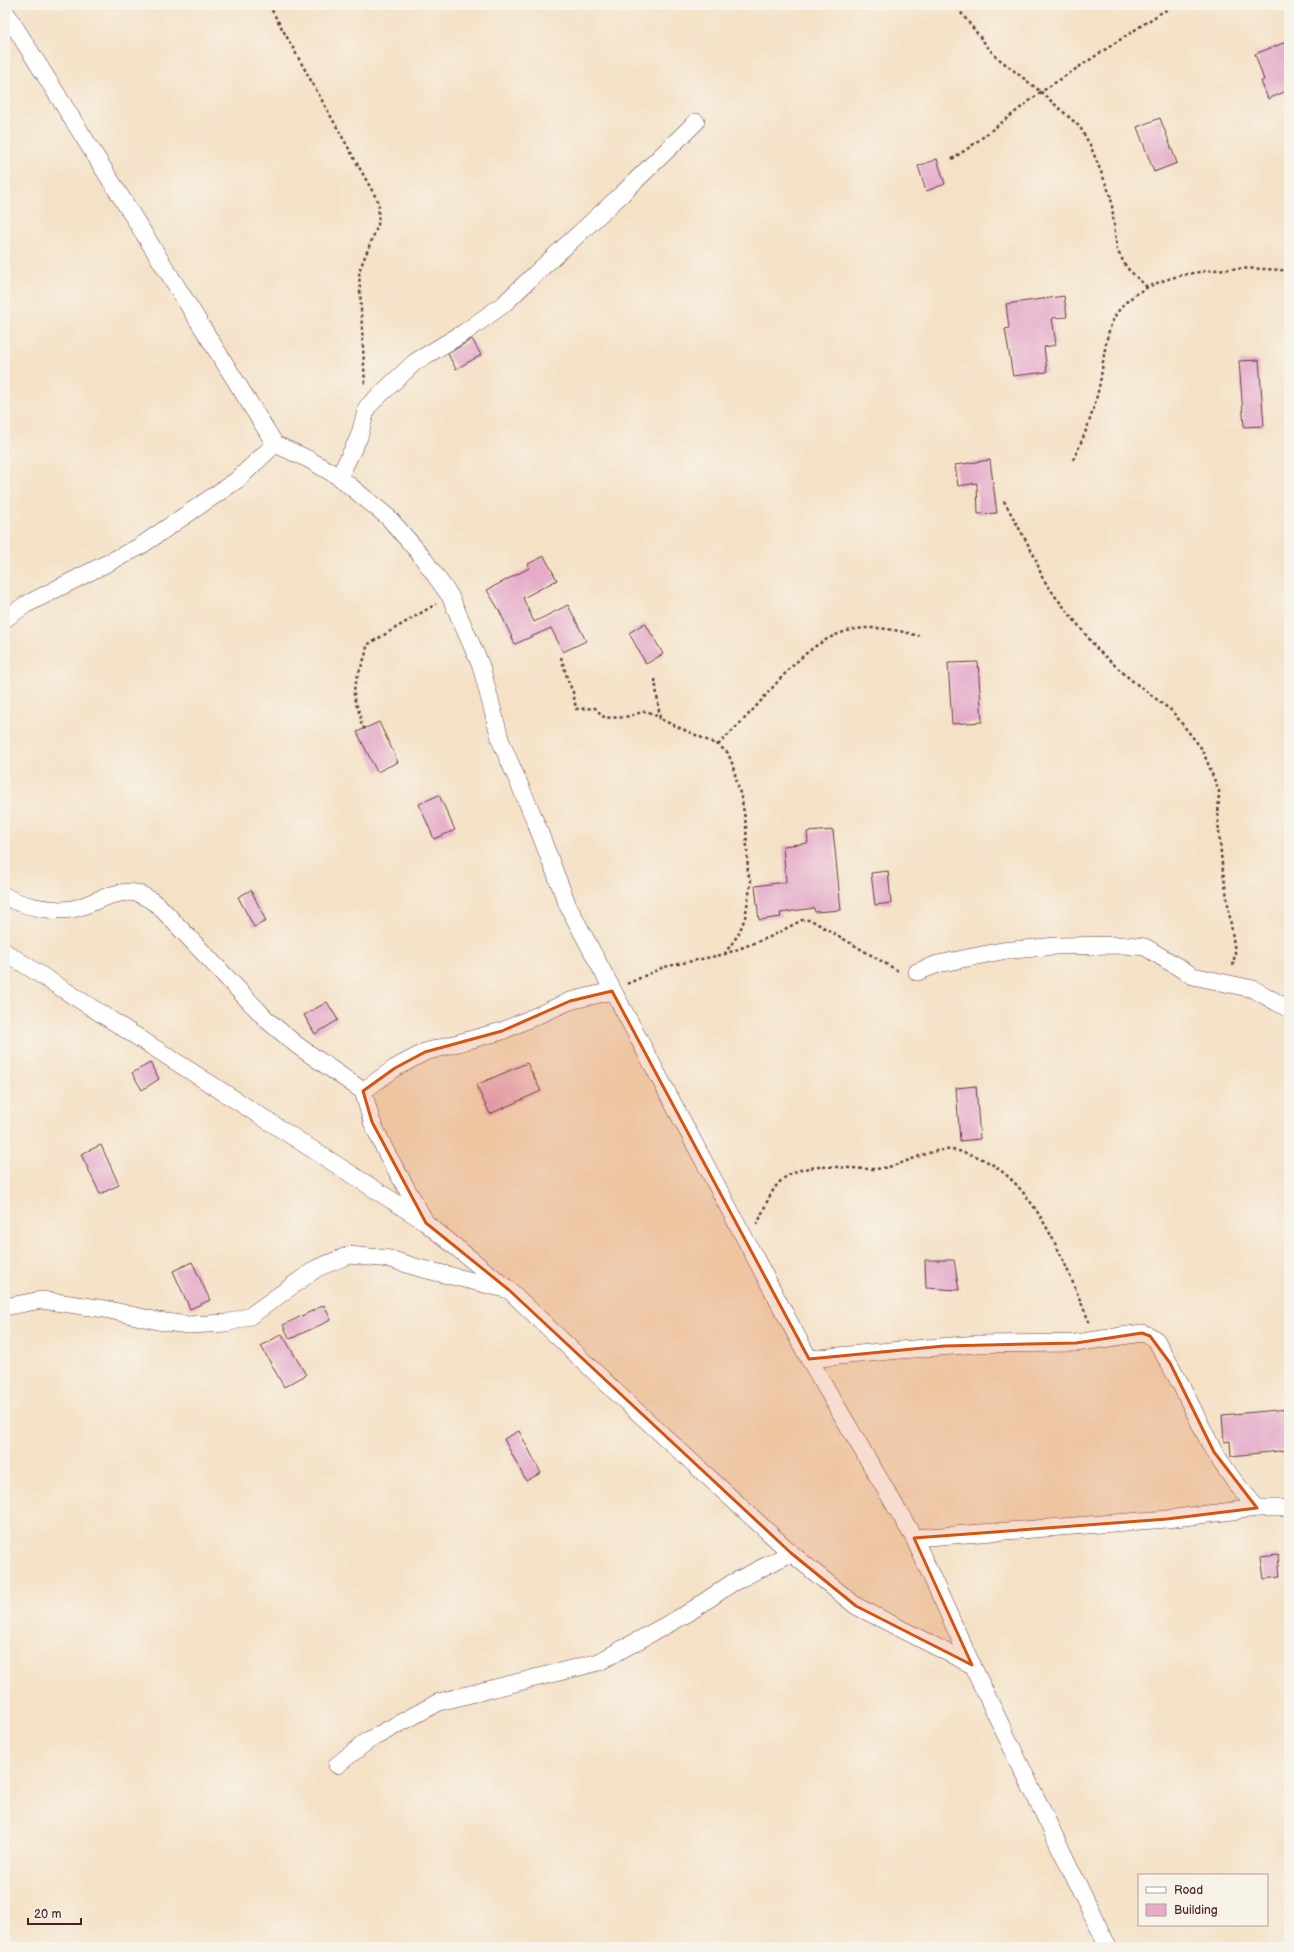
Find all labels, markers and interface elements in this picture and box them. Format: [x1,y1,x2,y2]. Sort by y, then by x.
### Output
legend [1138,1874,1268,1926]
text: Road [1174,1883,1203,1898]
scale bar [28,1900,81,1926]
text: Building [1174,1903,1218,1918]
text: 20 m [34,1907,61,1922]

